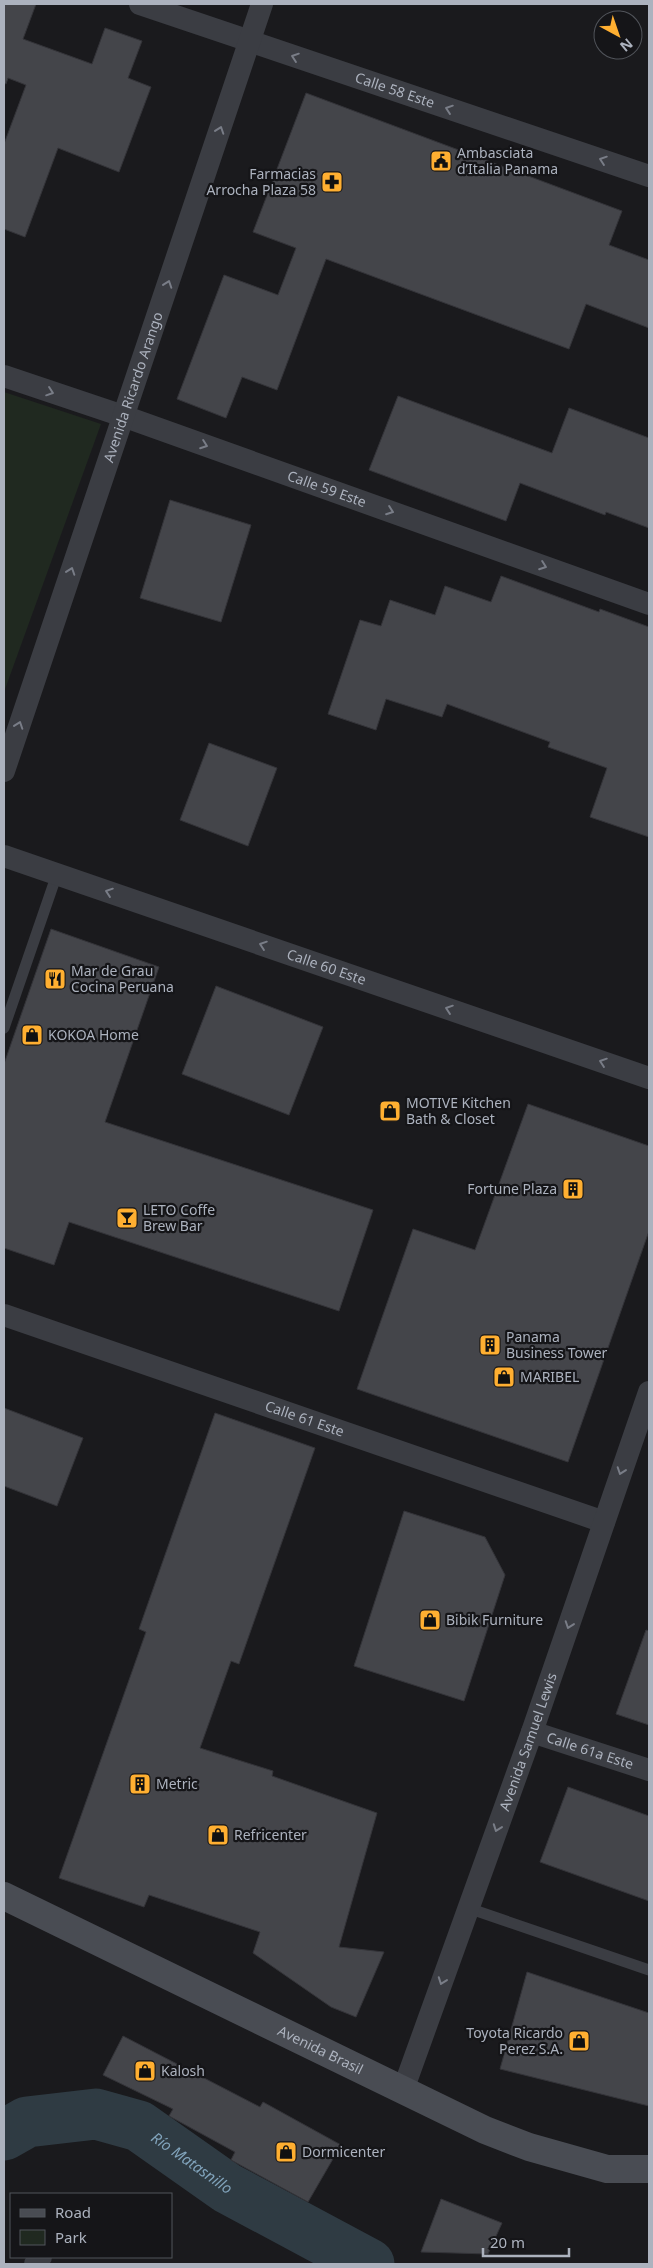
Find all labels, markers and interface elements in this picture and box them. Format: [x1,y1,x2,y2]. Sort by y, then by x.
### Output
north arrow [593,10,643,60]
text: N [616,34,637,56]
one-way arrow [291,53,300,63]
street label: Calle 58 Este [353,67,437,112]
one-way arrow [445,104,454,114]
one-way arrow [214,126,224,135]
place label: Ambasciata d’Italia Panama [457,143,558,178]
public building icon: Ambasciata d’Italia Panama [429,149,453,173]
one-way arrow [599,156,608,166]
place label: Farmacias Arrocha Plaza 58 [206,164,316,199]
pharmacy icon: Farmacias Arrocha Plaza 58 [320,170,344,194]
one-way arrow [162,280,172,289]
street label: Avenida Ricardo Arango [99,309,167,465]
one-way arrow [45,386,54,396]
one-way arrow [199,439,207,449]
street label: Calle 59 Este [285,466,369,511]
one-way arrow [385,505,393,515]
one-way arrow [538,560,546,570]
one-way arrow [65,567,75,576]
one-way arrow [14,721,24,730]
one-way arrow [105,888,114,898]
one-way arrow [259,941,267,951]
street label: Calle 60 Este [284,944,369,989]
place label: Mar de Grau Cocina Peruana [71,961,174,996]
restaurant icon: Mar de Grau Cocina Peruana [43,967,67,991]
one-way arrow [446,1005,454,1015]
shop icon: KOKOA Home [20,1023,44,1047]
place label: KOKOA Home [48,1025,139,1044]
one-way arrow [599,1058,608,1068]
place label: MOTIVE Kitchen Bath & Closet [406,1093,511,1128]
shop icon: MOTIVE Kitchen Bath & Closet [378,1099,402,1123]
building icon: Fortune Plaza [561,1177,585,1201]
place label: Fortune Plaza [467,1179,557,1198]
place label: LETO Coffe Brew Bar [143,1200,215,1235]
bar icon: LETO Coffe Brew Bar [115,1206,139,1230]
place label: Panama Business Tower [506,1327,608,1362]
building icon: Panama Business Tower [478,1333,502,1357]
shop icon: MARIBEL [492,1365,516,1389]
place label: MARIBEL [520,1367,579,1386]
street label: Calle 61 Este [263,1396,347,1441]
one-way arrow [617,1467,627,1475]
shop icon: Bibik Furniture [418,1608,442,1632]
place label: Bibik Furniture [446,1610,543,1629]
one-way arrow [564,1620,574,1629]
street label: Avenida Samuel Lewis [494,1670,561,1813]
street label: Calle 61a Este [544,1727,636,1773]
building icon: Metric [128,1772,152,1796]
place label: Metric [156,1774,198,1793]
shop icon: Refricenter [206,1823,230,1847]
one-way arrow [493,1823,503,1832]
place label: Refricenter [234,1825,307,1844]
one-way arrow [438,1976,448,1985]
street label: Avenida Brasil [275,2021,367,2078]
place label: Toyota Ricardo Perez S.A. [466,2023,563,2058]
shop icon: Toyota Ricardo Perez S.A. [567,2029,591,2053]
shop icon: Kalosh [133,2059,157,2083]
place label: Kalosh [161,2061,205,2080]
water label: Río Matasnillo [148,2127,237,2198]
shop icon: Dormicenter [274,2140,298,2164]
place label: Dormicenter [302,2142,385,2161]
legend [10,2193,172,2258]
text: Road [55,2202,91,2222]
scale bar [483,2226,569,2258]
text: Park [55,2227,87,2247]
text: 20 m [490,2232,525,2252]

